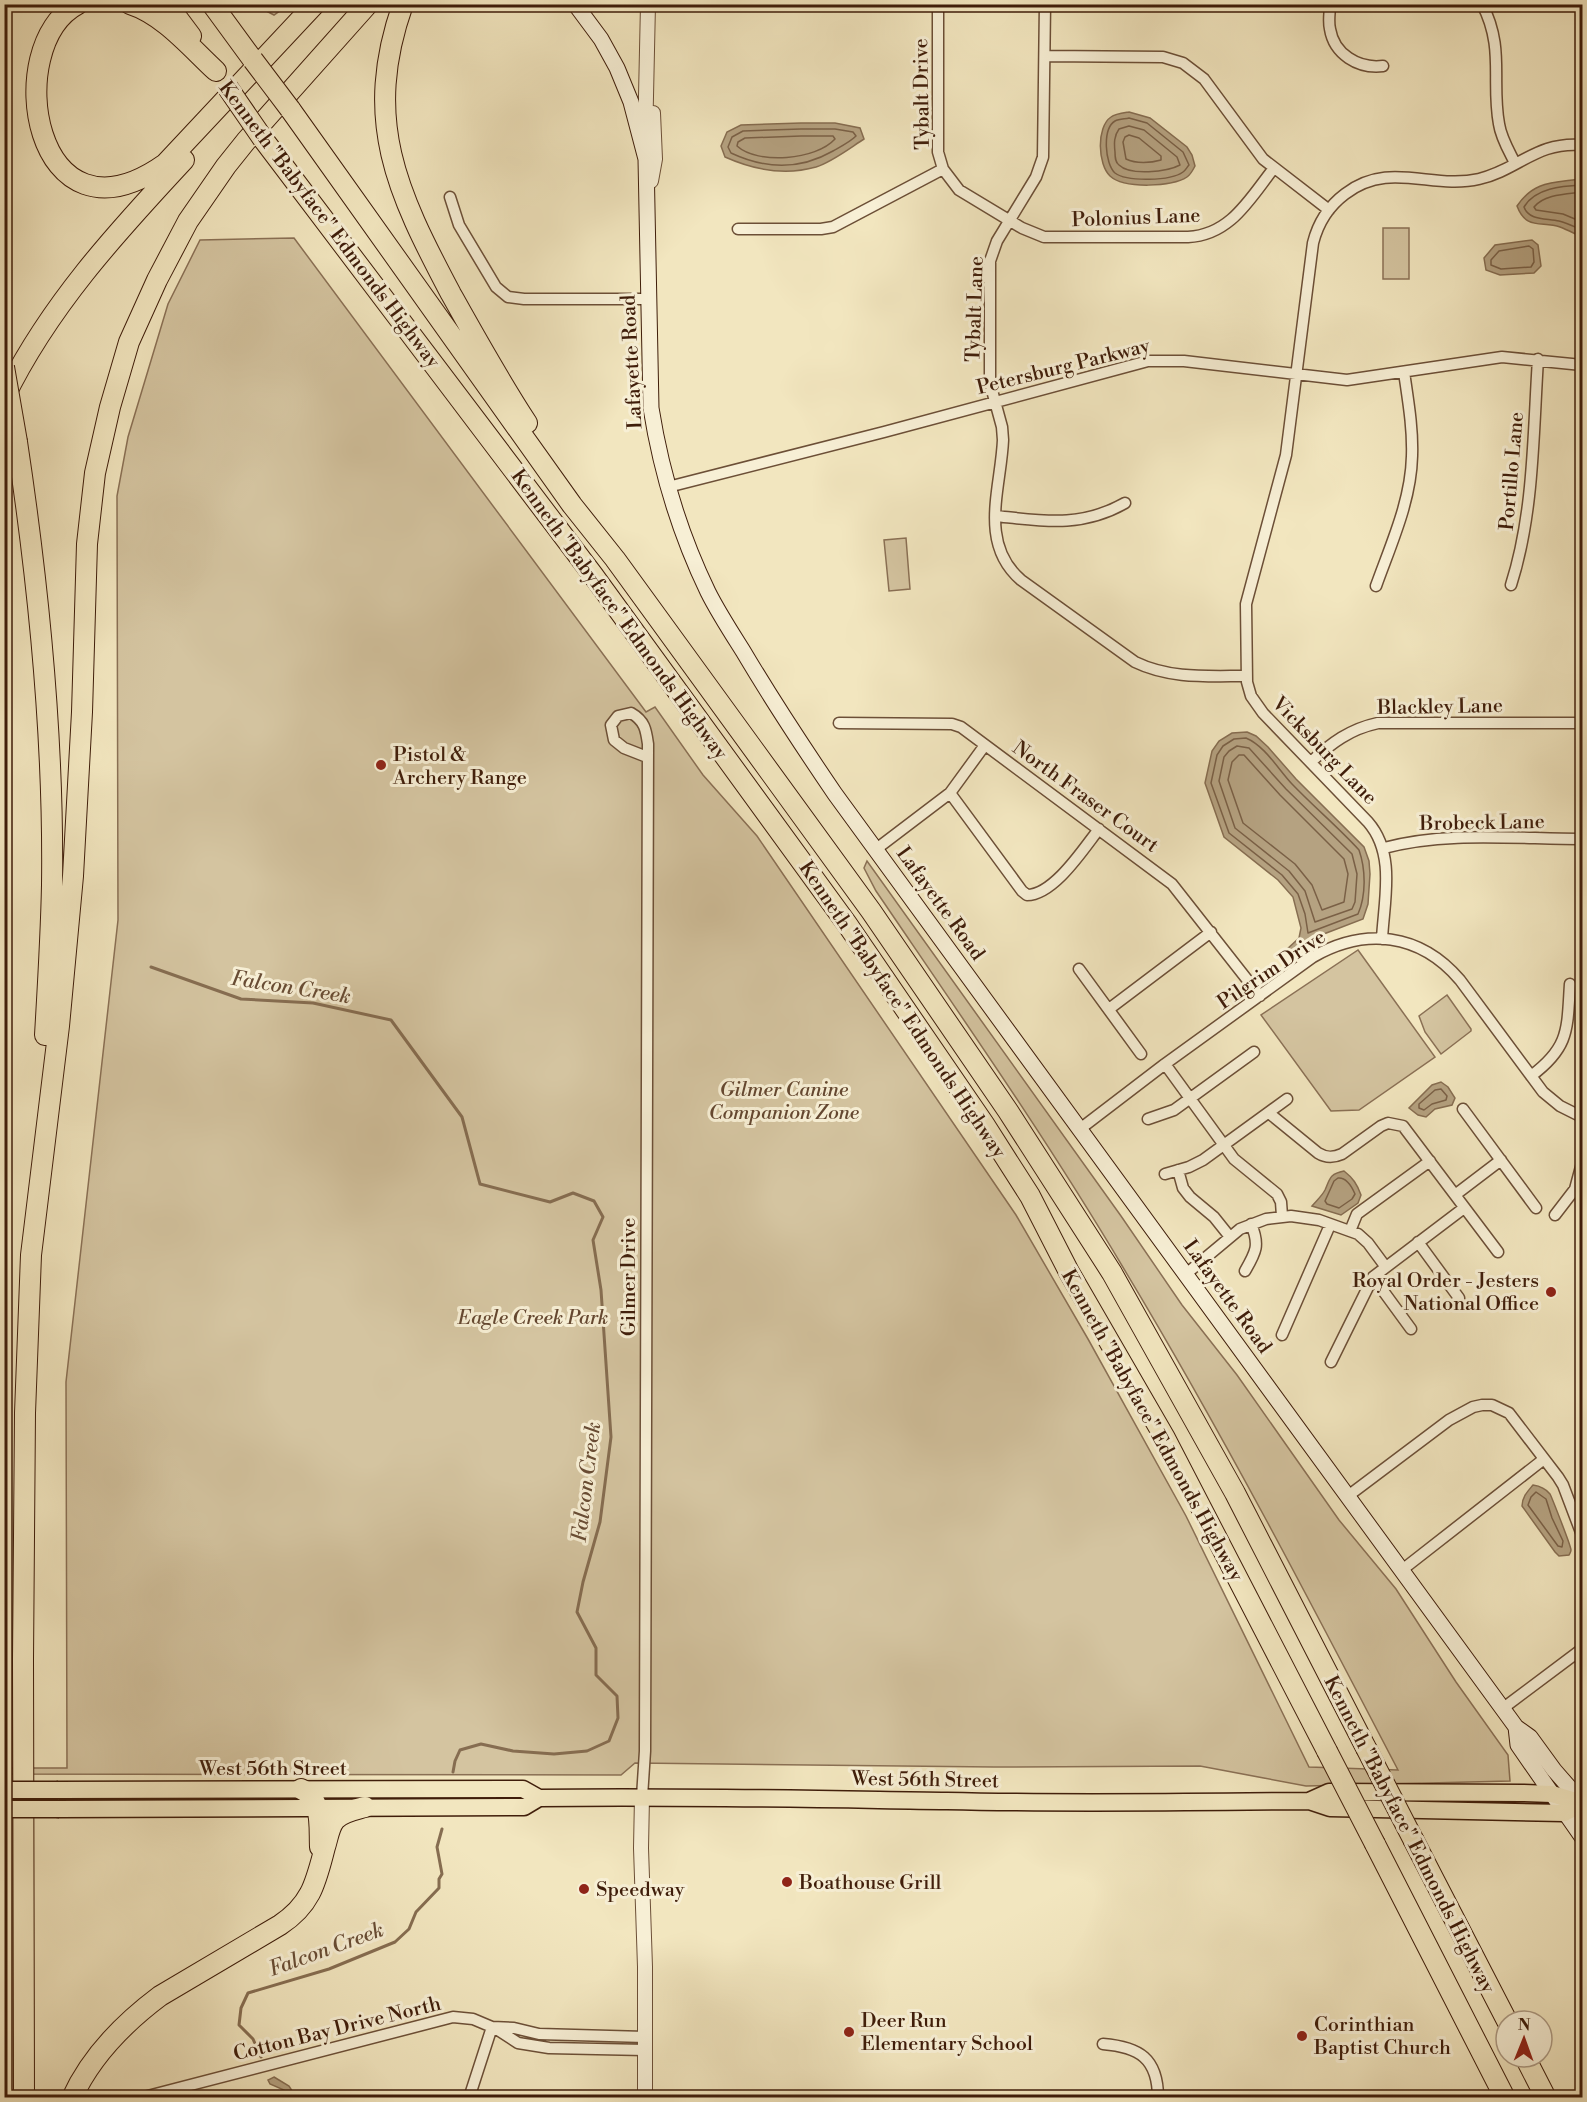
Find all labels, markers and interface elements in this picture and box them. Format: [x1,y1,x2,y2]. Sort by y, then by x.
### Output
street label: Tybalt Drive [909,38,936,150]
street label: Kenneth "Babyface" Edmonds Highway [213,76,445,374]
street label: Polonius Lane [1071,204,1201,233]
street label: Tybalt Lane [961,256,990,363]
street label: Lafayette Road [616,293,649,430]
street label: Petersburg Parkway [974,334,1153,401]
street label: Portillo Lane [1495,411,1530,532]
street label: Kenneth "Babyface" Edmonds Highway [505,465,733,765]
street label: Vicksburg Lane [1265,691,1382,810]
street label: Blackley Lane [1376,694,1503,721]
street label: North Fraser Court [1007,736,1163,859]
place label: Pistol & Archery Range [392,743,527,791]
marker: Pistol & Archery Range [374,758,388,772]
street label: Brobeck Lane [1418,810,1545,837]
street label: Lafayette Road [890,842,990,966]
street label: Kenneth "Babyface" Edmonds Highway [793,857,1011,1163]
street label: Pilgrim Drive [1213,925,1331,1016]
water label: Falcon Creek [229,966,353,1010]
park label: Gilmer Canine Companion Zone [709,1078,860,1126]
street label: Gilmer Drive [617,1218,642,1336]
street label: Lafayette Road [1177,1235,1277,1359]
street label: Kenneth "Babyface" Edmonds Highway [1055,1265,1248,1586]
place label: Royal Order - Jesters National Office [1352,1269,1539,1317]
marker: Royal Order - Jesters National Office [1544,1285,1558,1299]
park label: Eagle Creek Park [457,1306,608,1331]
water label: Falcon Creek [567,1421,607,1544]
street label: Kenneth "Babyface" Edmonds Highway [1317,1672,1500,1998]
street label: West 56th Street [198,1757,347,1782]
street label: West 56th Street [850,1767,999,1794]
place label: Boathouse Grill [798,1871,942,1896]
marker: Boathouse Grill [780,1875,794,1889]
place label: Speedway [596,1878,685,1903]
marker: Speedway [577,1882,591,1896]
water label: Falcon Creek [265,1917,388,1983]
street label: Cotton Bay Drive North [231,1992,444,2067]
place label: Deer Run Elementary School [861,2009,1033,2057]
north arrow [1494,2009,1554,2069]
place label: Corinthian Baptist Church [1313,2013,1451,2061]
text: N [1518,2015,1531,2035]
marker: Deer Run Elementary School [842,2025,856,2039]
marker: Corinthian Baptist Church [1295,2029,1309,2043]

